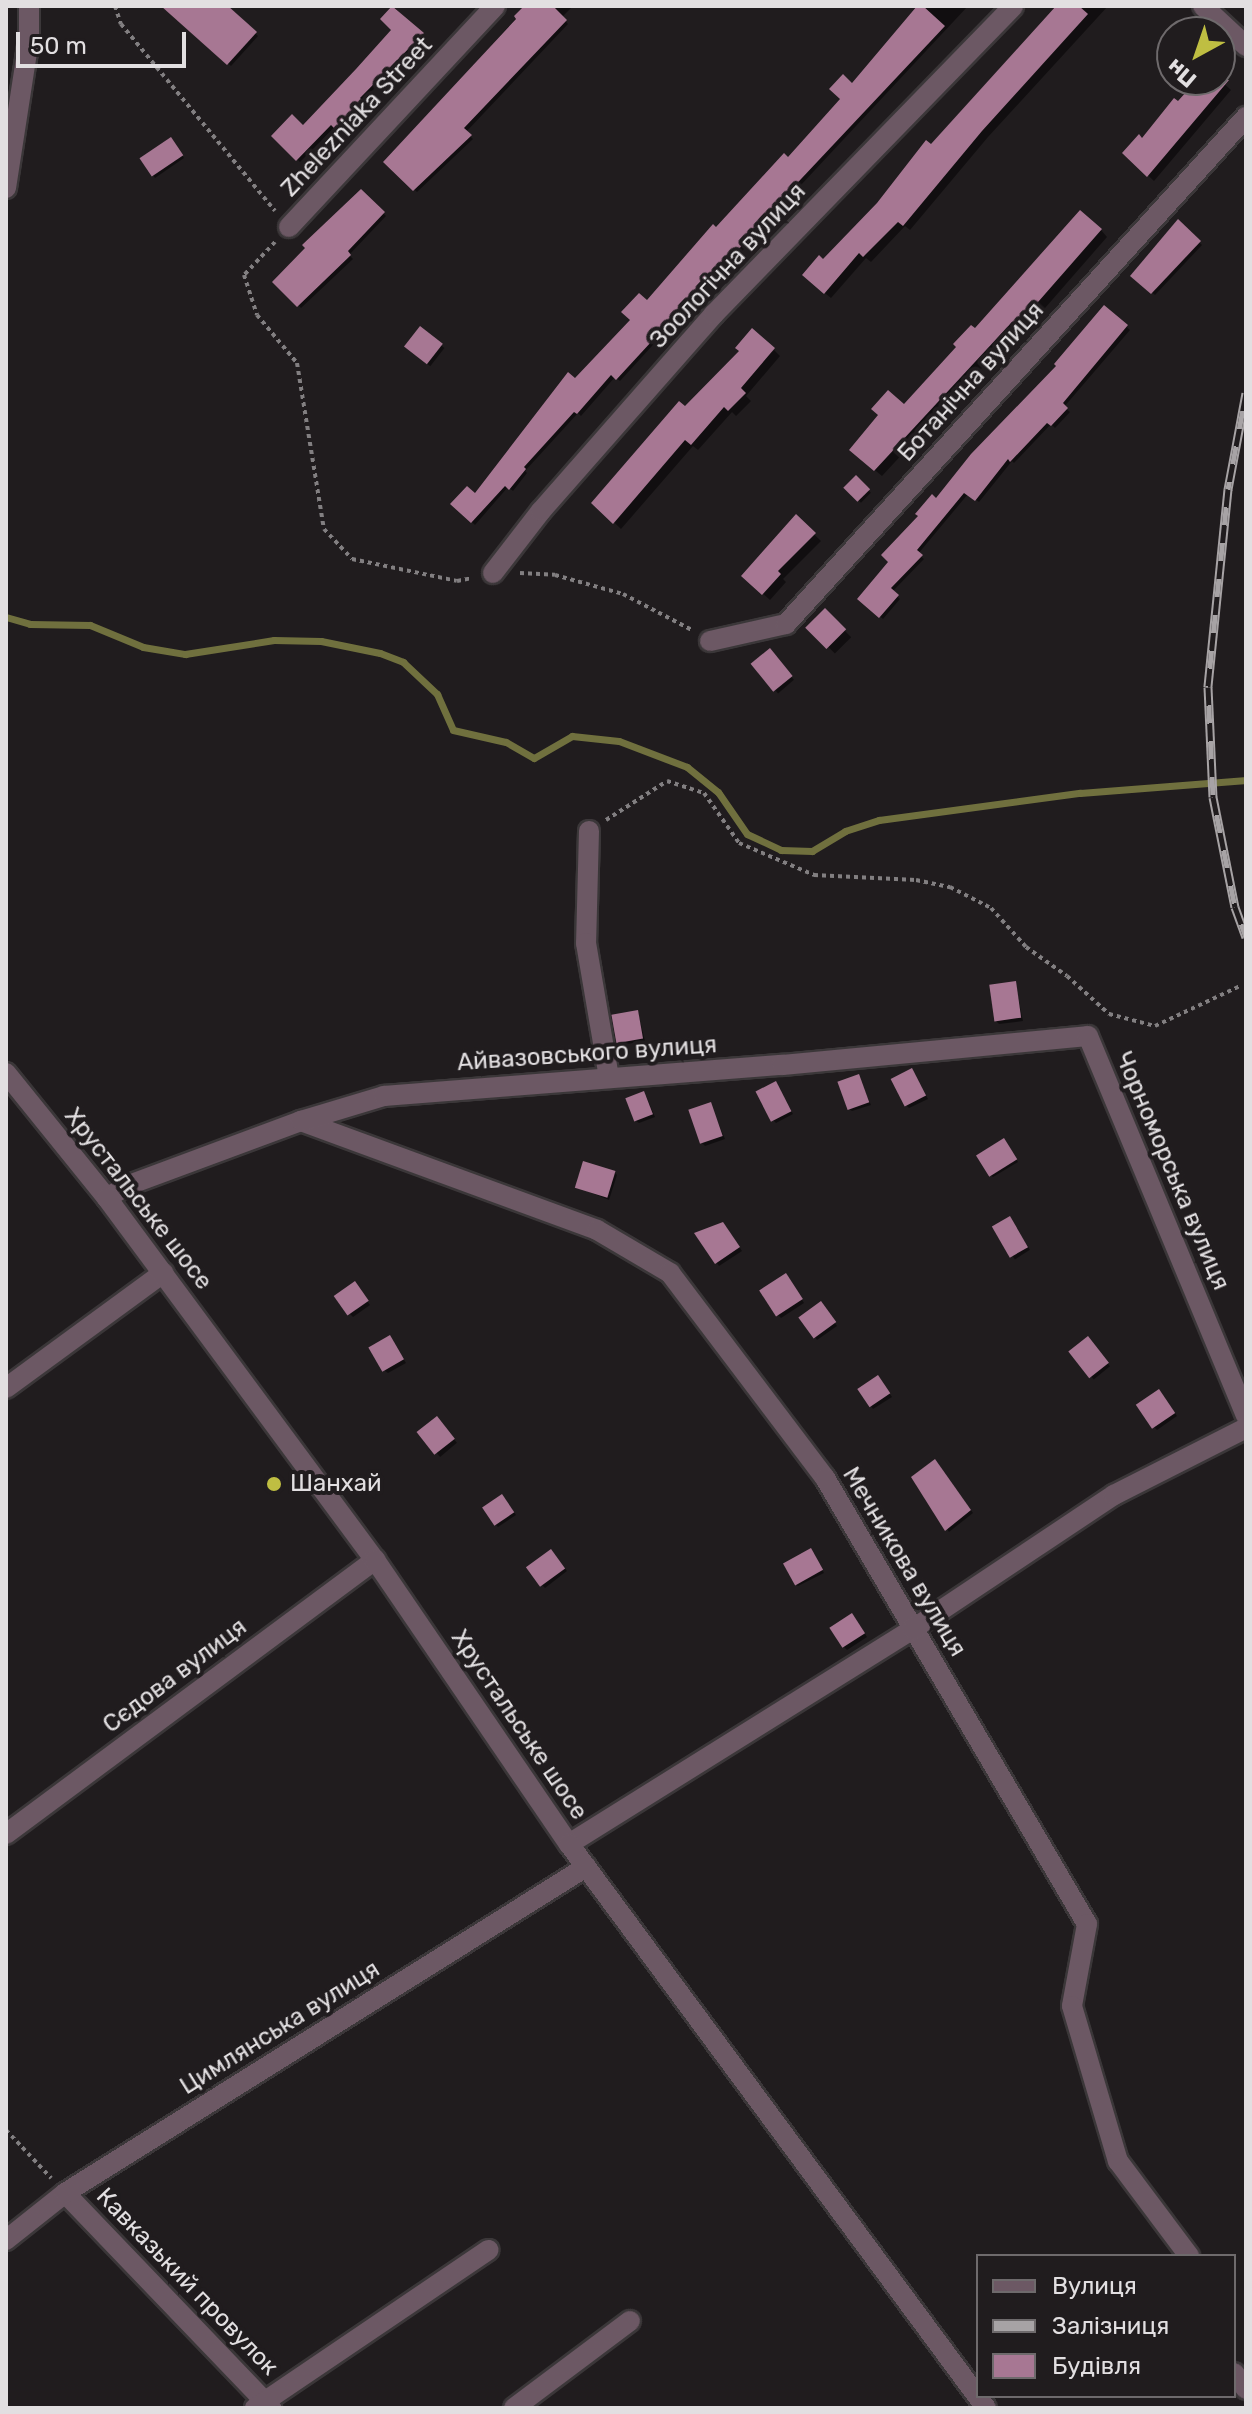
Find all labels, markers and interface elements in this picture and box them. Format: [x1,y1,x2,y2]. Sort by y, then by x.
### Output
scale bar [20,16,190,66]
north arrow [1156,16,1236,96]
street label: Zhelezniaka Street [275,31,439,203]
text: 50 m [30,32,87,60]
text: Пн [1161,53,1202,93]
street label: Зоологічна вулиця [644,177,812,355]
street label: Ботанічна вулиця [892,296,1050,468]
street label: Айвазовського вулиця [456,1031,718,1077]
street label: Чорноморська вулиця [1109,1047,1235,1295]
street label: Хрустальське шосе [58,1102,218,1296]
street label: Мечникова вулиця [836,1462,972,1662]
place label: Шанхай [290,1470,382,1498]
marker: Шанхай [265,1475,283,1493]
street label: Сєдова вулиця [98,1613,252,1739]
street label: Хрустальське шосе [445,1625,593,1825]
street label: Цимлянська вулиця [175,1955,385,2101]
street label: Кавказький провулок [90,2182,284,2382]
legend [976,2254,1236,2398]
text: Вулиця [1052,2272,1137,2300]
text: Залізниця [1052,2312,1169,2340]
text: Будівля [1052,2352,1141,2380]

